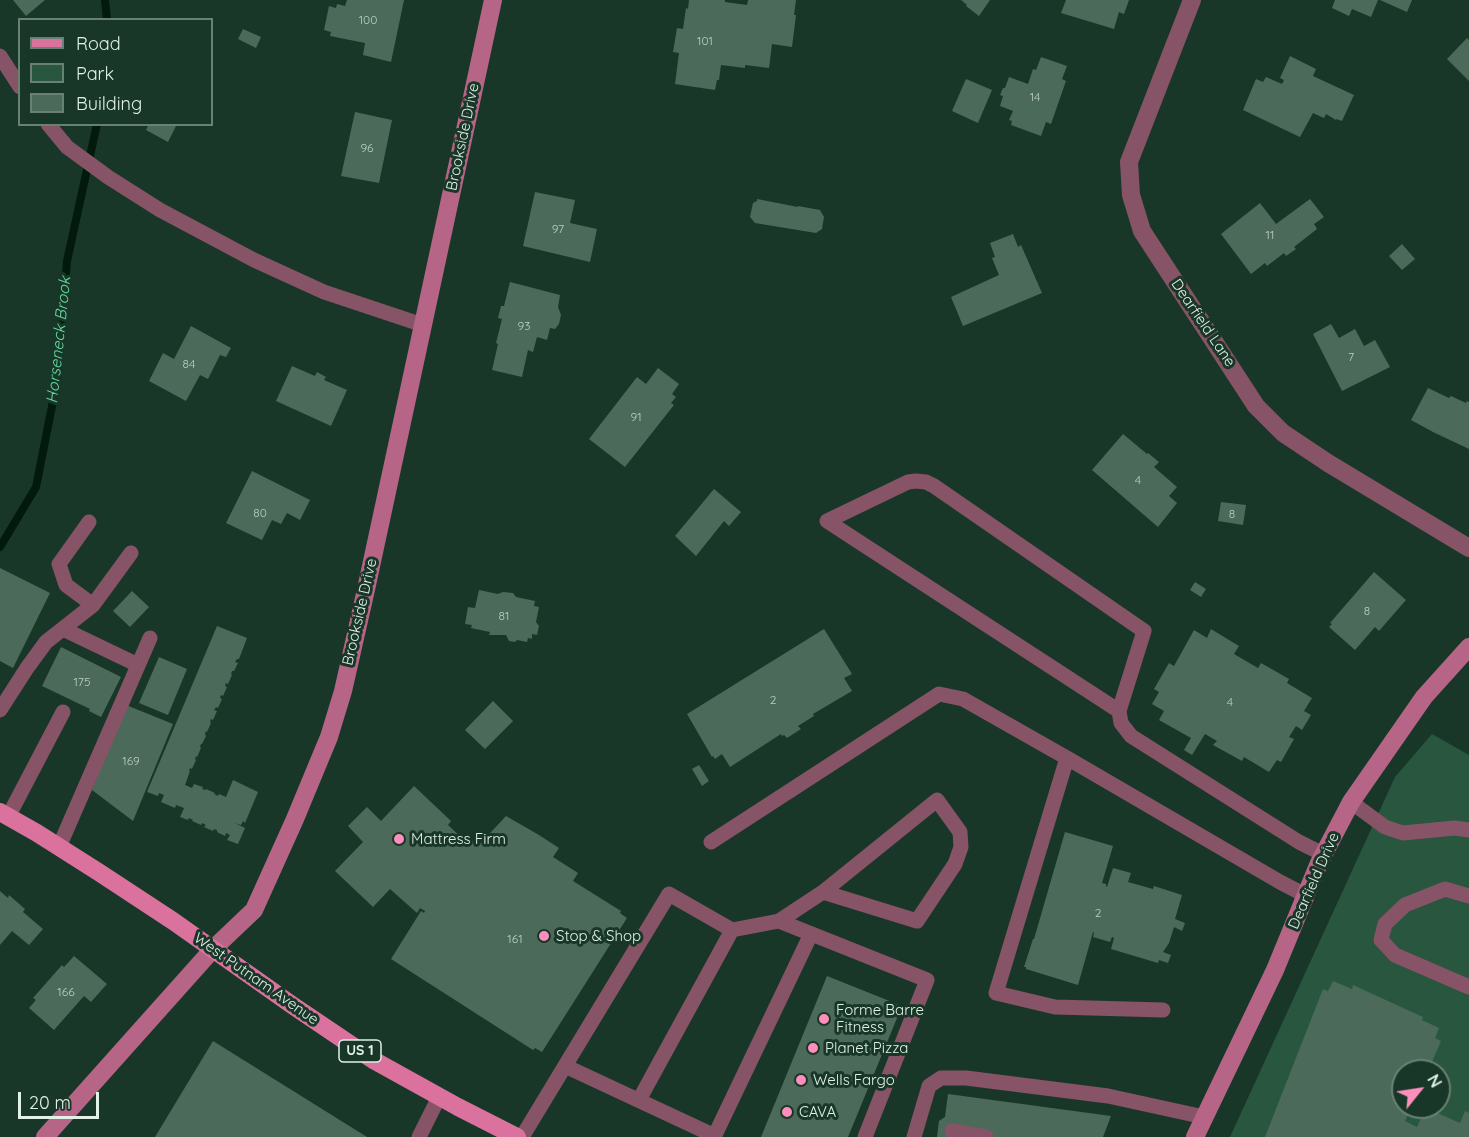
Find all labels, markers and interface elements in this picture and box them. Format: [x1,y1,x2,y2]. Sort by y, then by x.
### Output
house number: 100 [359,13,377,27]
legend [18,18,213,126]
text: Road [76,32,121,55]
house number: 101 [697,34,713,48]
text: Park [76,62,114,85]
street label: Brookside Drive [443,82,483,192]
house number: 14 [1030,90,1040,104]
text: Building [76,92,142,115]
house number: 96 [360,141,374,155]
house number: 97 [552,222,564,236]
house number: 11 [1266,228,1274,242]
water label: Horseneck Brook [43,276,75,404]
street label: Dearfield Lane [1167,276,1239,370]
house number: 93 [518,319,530,333]
house number: 7 [1348,350,1354,364]
house number: 84 [183,357,195,371]
house number: 91 [630,410,642,424]
house number: 4 [1135,473,1141,487]
house number: 80 [253,506,267,520]
house number: 8 [1229,507,1235,521]
street label: Brookside Drive [339,557,381,667]
house number: 8 [1364,604,1370,618]
house number: 81 [499,609,509,623]
house number: 175 [73,675,91,689]
house number: 2 [770,693,776,707]
house number: 4 [1227,695,1233,709]
house number: 169 [122,754,140,768]
place label: Mattress Firm [411,830,506,848]
street label: Dearfield Drive [1285,830,1343,932]
marker: Mattress Firm [392,832,406,846]
house number: 2 [1095,906,1101,920]
place label: Stop & Shop [556,927,641,945]
street label: West Putnam Avenue [190,929,322,1029]
marker: Stop & Shop [537,929,551,943]
house number: 161 [507,932,523,946]
house number: 166 [57,985,75,999]
place label: Forme Barre Fitness [836,1001,924,1036]
marker: Forme Barre Fitness [817,1012,831,1026]
place label: Planet Pizza [825,1039,908,1057]
road number: US 1 [339,1040,381,1062]
marker: Planet Pizza [806,1041,820,1055]
north arrow [1391,1059,1451,1119]
place label: Wells Fargo [813,1071,895,1089]
text: N [1423,1071,1446,1091]
marker: Wells Fargo [794,1073,808,1087]
scale bar [21,1080,102,1118]
text: 20 m [29,1091,71,1114]
place label: CAVA [799,1103,836,1121]
marker: CAVA [780,1105,794,1119]

